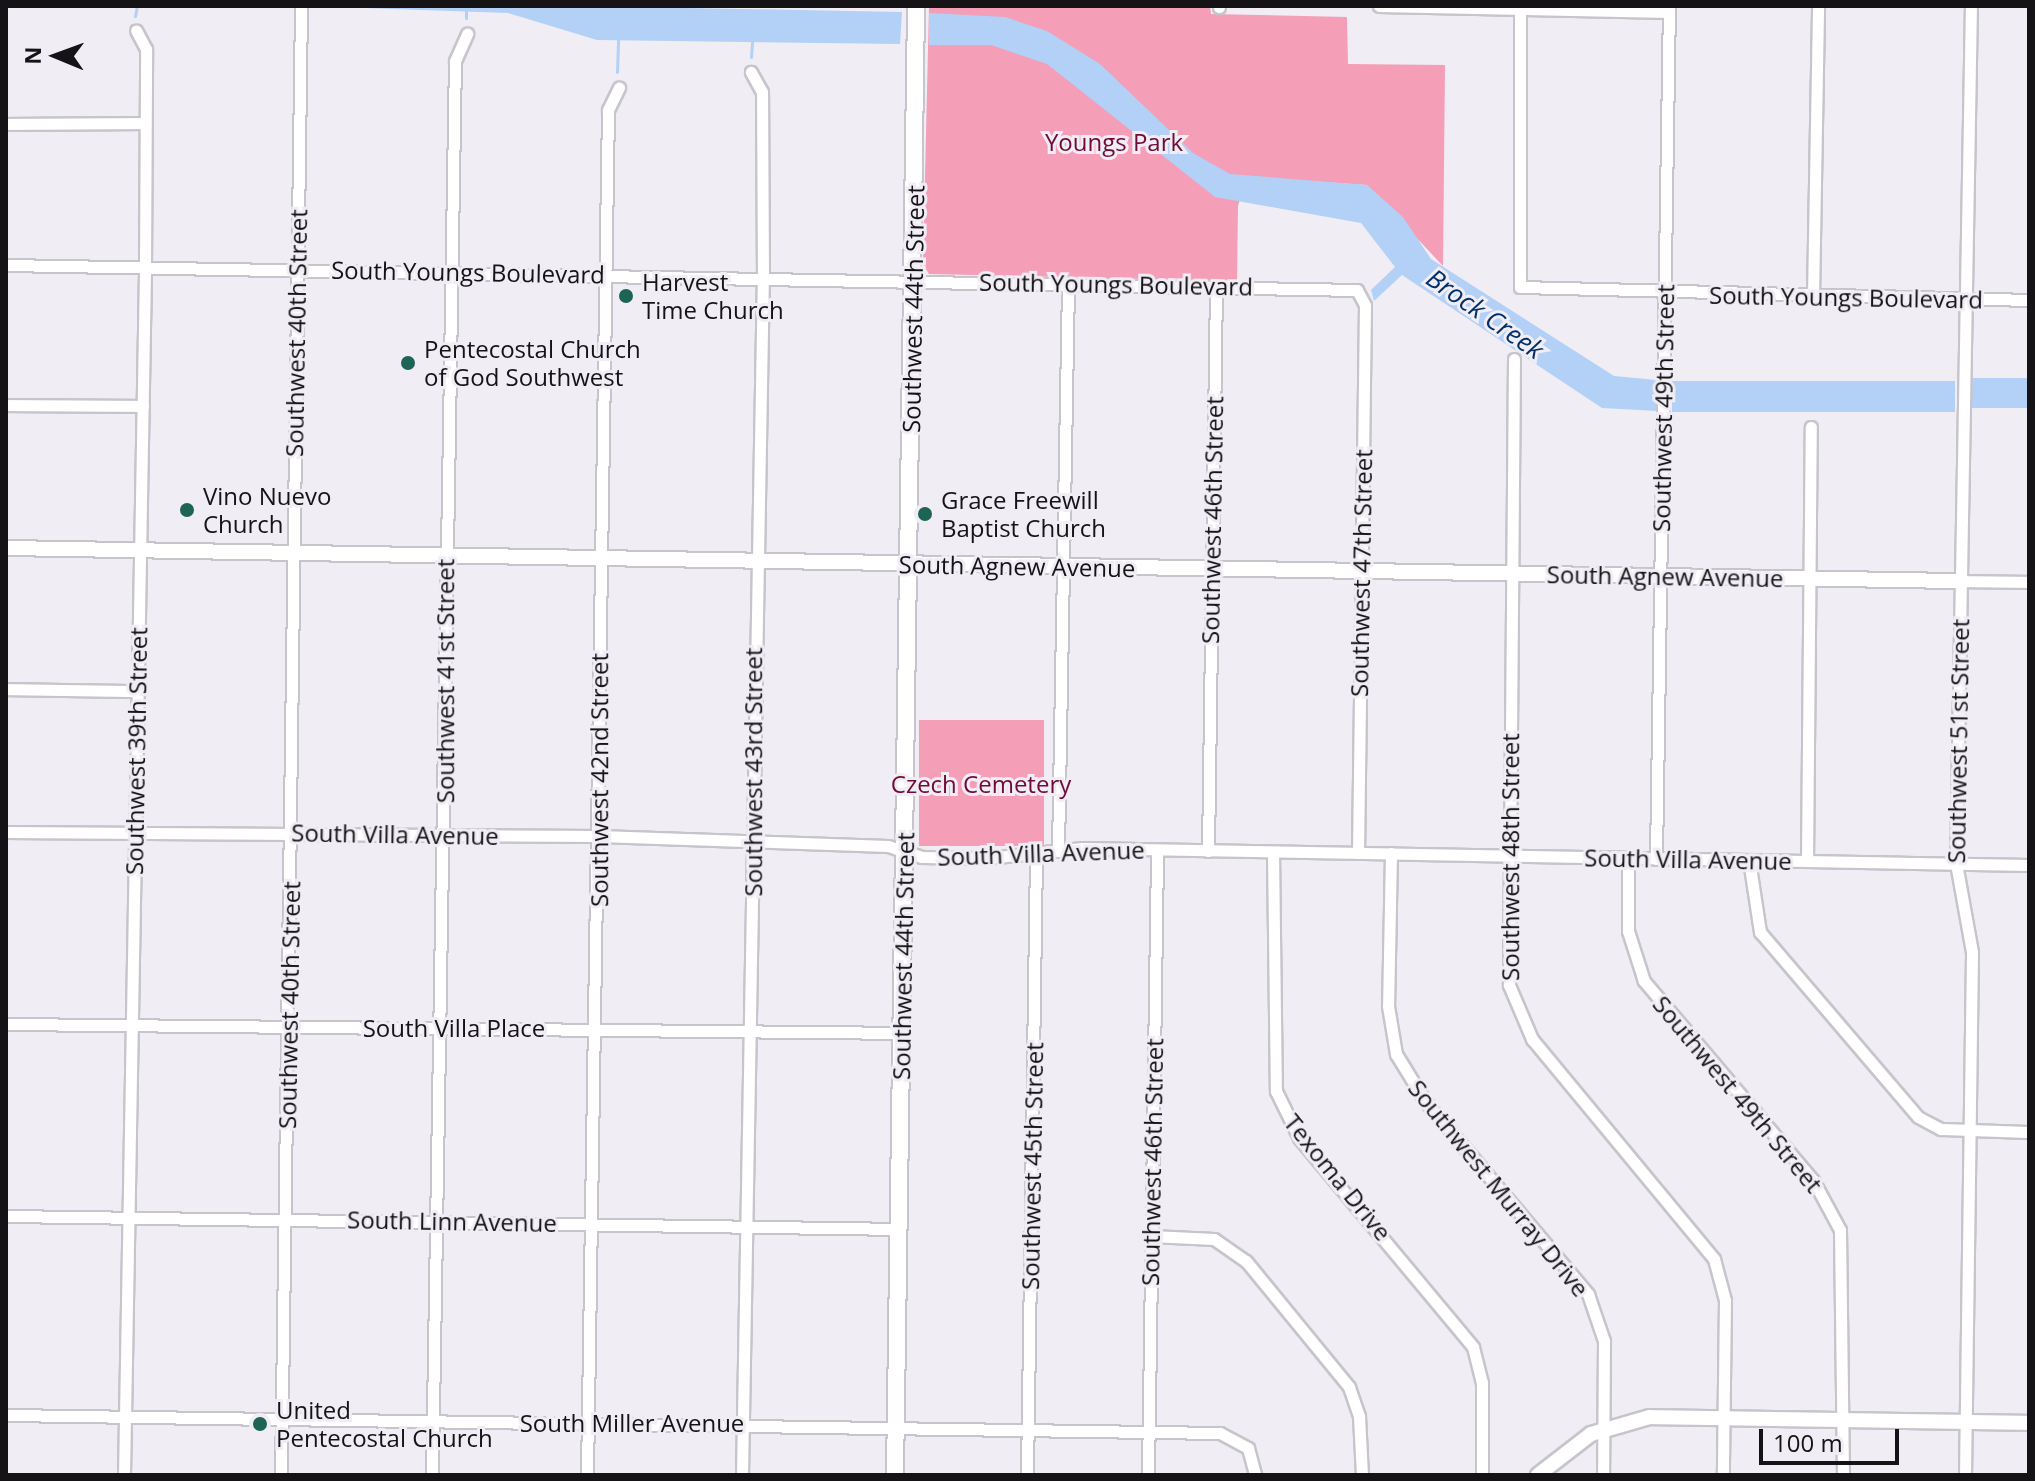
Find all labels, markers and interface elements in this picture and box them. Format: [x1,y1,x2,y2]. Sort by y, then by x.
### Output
north arrow [16,16,96,96]
text: N [17,46,47,65]
park label: Youngs Park [1045,128,1183,156]
street label: Southwest 44th Street [896,185,930,433]
street label: Southwest 40th Street [279,209,313,457]
street label: South Youngs Boulevard [331,255,605,289]
water label: Brock Creek [1420,262,1550,366]
street label: South Youngs Boulevard [979,267,1253,301]
place label: Harvest Time Church [642,268,784,324]
street label: South Youngs Boulevard [1709,280,1983,314]
street label: Southwest 49th Street [1646,284,1680,532]
marker: Harvest Time Church [617,287,635,305]
place label: Pentecostal Church of God Southwest [424,335,641,391]
marker: Pentecostal Church of God Southwest [399,354,417,372]
street label: Southwest 46th Street [1195,396,1229,644]
street label: Southwest 47th Street [1344,449,1378,697]
place label: Vino Nuevo Church [203,482,331,538]
place label: Grace Freewill Baptist Church [941,486,1106,542]
marker: Vino Nuevo Church [178,501,196,519]
marker: Grace Freewill Baptist Church [916,505,934,523]
street label: South Agnew Avenue [898,550,1136,582]
street label: Southwest 41st Street [431,559,459,803]
street label: South Agnew Avenue [1546,560,1784,592]
street label: Southwest 51st Street [1941,618,1975,864]
street label: Southwest 39th Street [119,627,153,875]
street label: Southwest 43rd Street [739,647,767,897]
street label: Southwest 42nd Street [585,653,613,907]
street label: Southwest 48th Street [1496,733,1524,981]
park label: Czech Cemetery [891,770,1071,798]
street label: South Villa Avenue [291,818,499,850]
street label: Southwest 44th Street [886,832,920,1080]
street label: South Villa Avenue [937,835,1145,871]
street label: South Villa Avenue [1584,843,1792,875]
street label: Southwest 40th Street [272,881,306,1129]
street label: Southwest 49th Street [1647,990,1829,1198]
street label: South Villa Place [363,1014,545,1042]
street label: Southwest 46th Street [1135,1038,1169,1286]
street label: Southwest 45th Street [1015,1042,1049,1290]
street label: Southwest Murray Drive [1403,1074,1595,1302]
street label: Texoma Drive [1278,1108,1398,1246]
street label: South Linn Avenue [347,1205,557,1237]
place label: United Pentecostal Church [276,1396,493,1452]
street label: South Miller Avenue [520,1409,744,1437]
scale bar [1763,1413,1903,1463]
marker: United Pentecostal Church [251,1415,269,1433]
text: 100 m [1773,1426,1843,1459]

